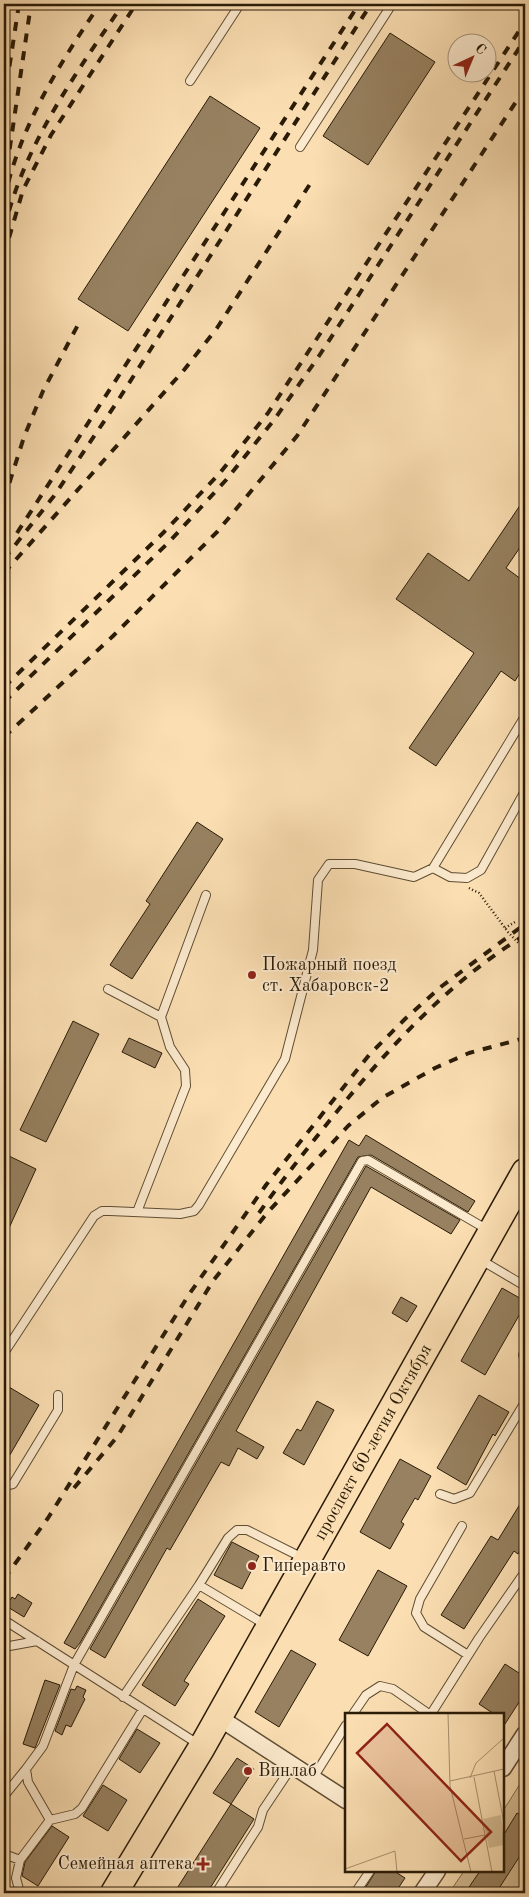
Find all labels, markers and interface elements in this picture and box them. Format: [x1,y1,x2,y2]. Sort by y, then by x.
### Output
north arrow [446,32,496,82]
text: С [472,41,489,58]
place label: Пожарный поезд ст. Хабаровск-2 [262,956,397,995]
marker: Пожарный поезд ст. Хабаровск-2 [246,969,258,981]
street label: проспект 60-летия Октября [311,1341,435,1543]
place label: Гиперавто [262,1557,346,1575]
marker: Гиперавто [246,1560,258,1572]
inset map [345,1713,504,1872]
place label: Винлаб [258,1762,317,1780]
marker: Винлаб [242,1765,254,1777]
place label: Семейная аптека [58,1855,193,1873]
marker: Семейная аптека [197,1858,209,1870]

